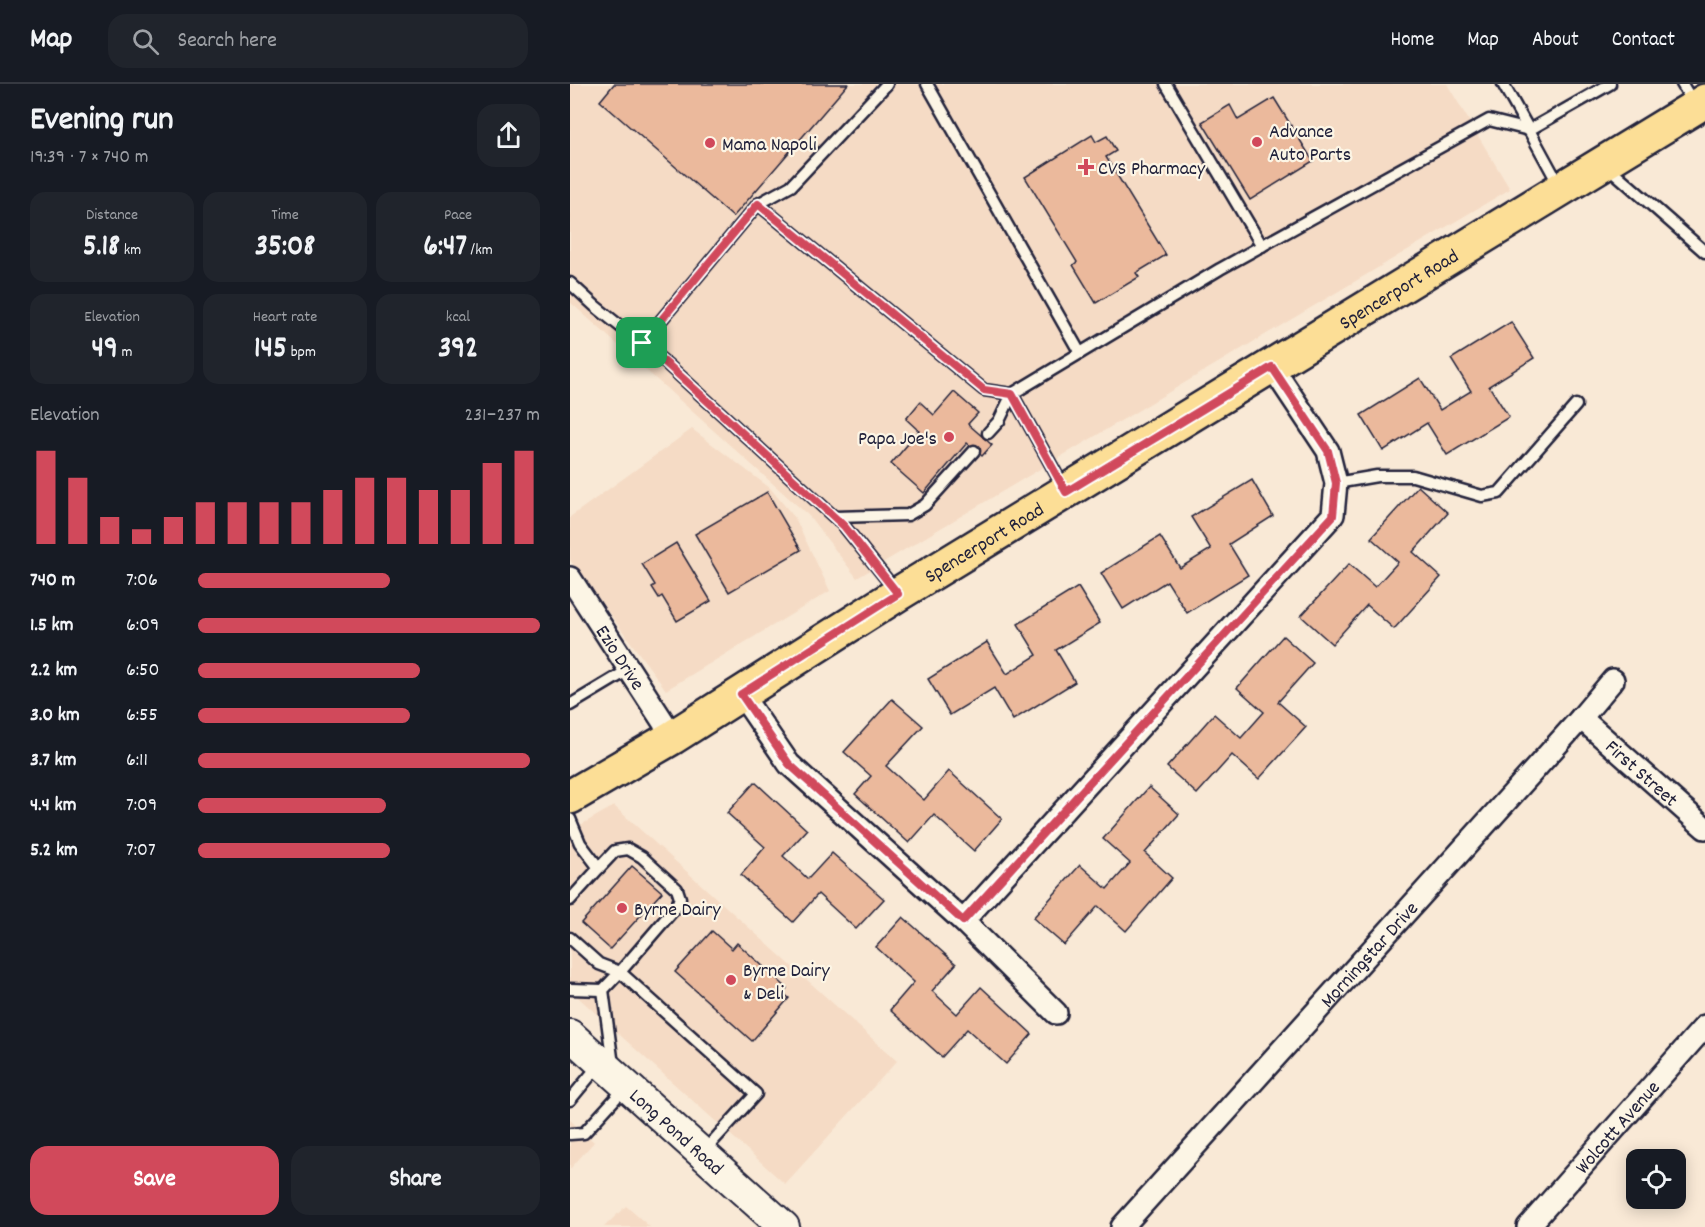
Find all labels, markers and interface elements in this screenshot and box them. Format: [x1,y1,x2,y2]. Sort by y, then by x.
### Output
search box [108,14,528,68]
text: Map [30,21,72,61]
icon: search [129,25,162,58]
text: Search here [177,26,277,57]
text: Home [1390,26,1434,56]
text: Map [1467,26,1499,56]
text: About [1532,26,1579,56]
text: Contact [1612,26,1675,56]
text: Evening run [30,98,174,145]
button: share [477,104,540,167]
place label: Advance Auto Parts [1269,119,1351,170]
place label: Mama Napoli [722,132,817,160]
marker: Advance Auto Parts [1250,135,1264,149]
marker: Mama Napoli [703,136,717,150]
text: 19:39 · 7 × 740 m [30,144,148,172]
place label: CVS Pharmacy [1098,156,1206,184]
marker: CVS Pharmacy [1079,160,1093,174]
text: Distance [86,204,138,227]
text: Time [271,204,299,227]
text: Pace [444,204,472,227]
text: 5.18 [83,227,120,270]
text: 35:08 [255,227,315,270]
text: 6:47 [423,227,467,270]
text: km [120,239,141,262]
text: /km [467,239,493,262]
street label: Spencerport Road [1335,244,1465,338]
text: Elevation [84,306,140,329]
text: Heart rate [253,306,317,329]
text: kcal [446,306,470,329]
pin [616,317,667,368]
icon: arrive [625,326,658,359]
text: 49 [92,329,118,372]
text: 145 [254,329,287,372]
text: 392 [438,329,478,372]
text: m [118,341,132,364]
text: bpm [287,341,316,364]
text: Elevation [30,402,100,430]
text: 231–237 m [464,402,540,430]
place label: Papa Joe's [858,426,937,454]
marker: Papa Joe's [942,430,956,444]
street label: Spencerport Road [920,497,1050,592]
text: 740 m [30,567,75,595]
text: 7:06 [126,567,158,595]
text: 1.5 km [30,612,73,640]
text: 6:09 [126,612,159,640]
street label: Ezio Drive [587,621,650,697]
text: 2.2 km [30,657,77,685]
text: 6:50 [126,657,159,685]
text: 3.0 km [30,702,80,730]
text: 6:55 [126,702,158,730]
street label: First Street [1598,735,1683,815]
text: 3.7 km [30,747,76,775]
text: 6:11 [126,747,148,775]
text: 4.4 km [30,792,76,820]
text: 7:09 [126,792,157,820]
text: 5.2 km [30,837,78,865]
text: 7:07 [126,837,156,865]
street label: Morningstar Drive [1315,896,1426,1015]
place label: Byrne Dairy [634,897,721,925]
marker: Byrne Dairy [615,901,629,915]
place label: Byrne Dairy & Deli [743,958,830,1009]
marker: Byrne Dairy & Deli [724,973,738,987]
street label: Wolcott Avenue [1570,1075,1668,1181]
street label: Long Pond Road [622,1083,729,1183]
button: Save [30,1146,279,1215]
button: Share [291,1146,540,1215]
map controls [1626,1149,1686,1209]
button: locate [1626,1149,1686,1209]

